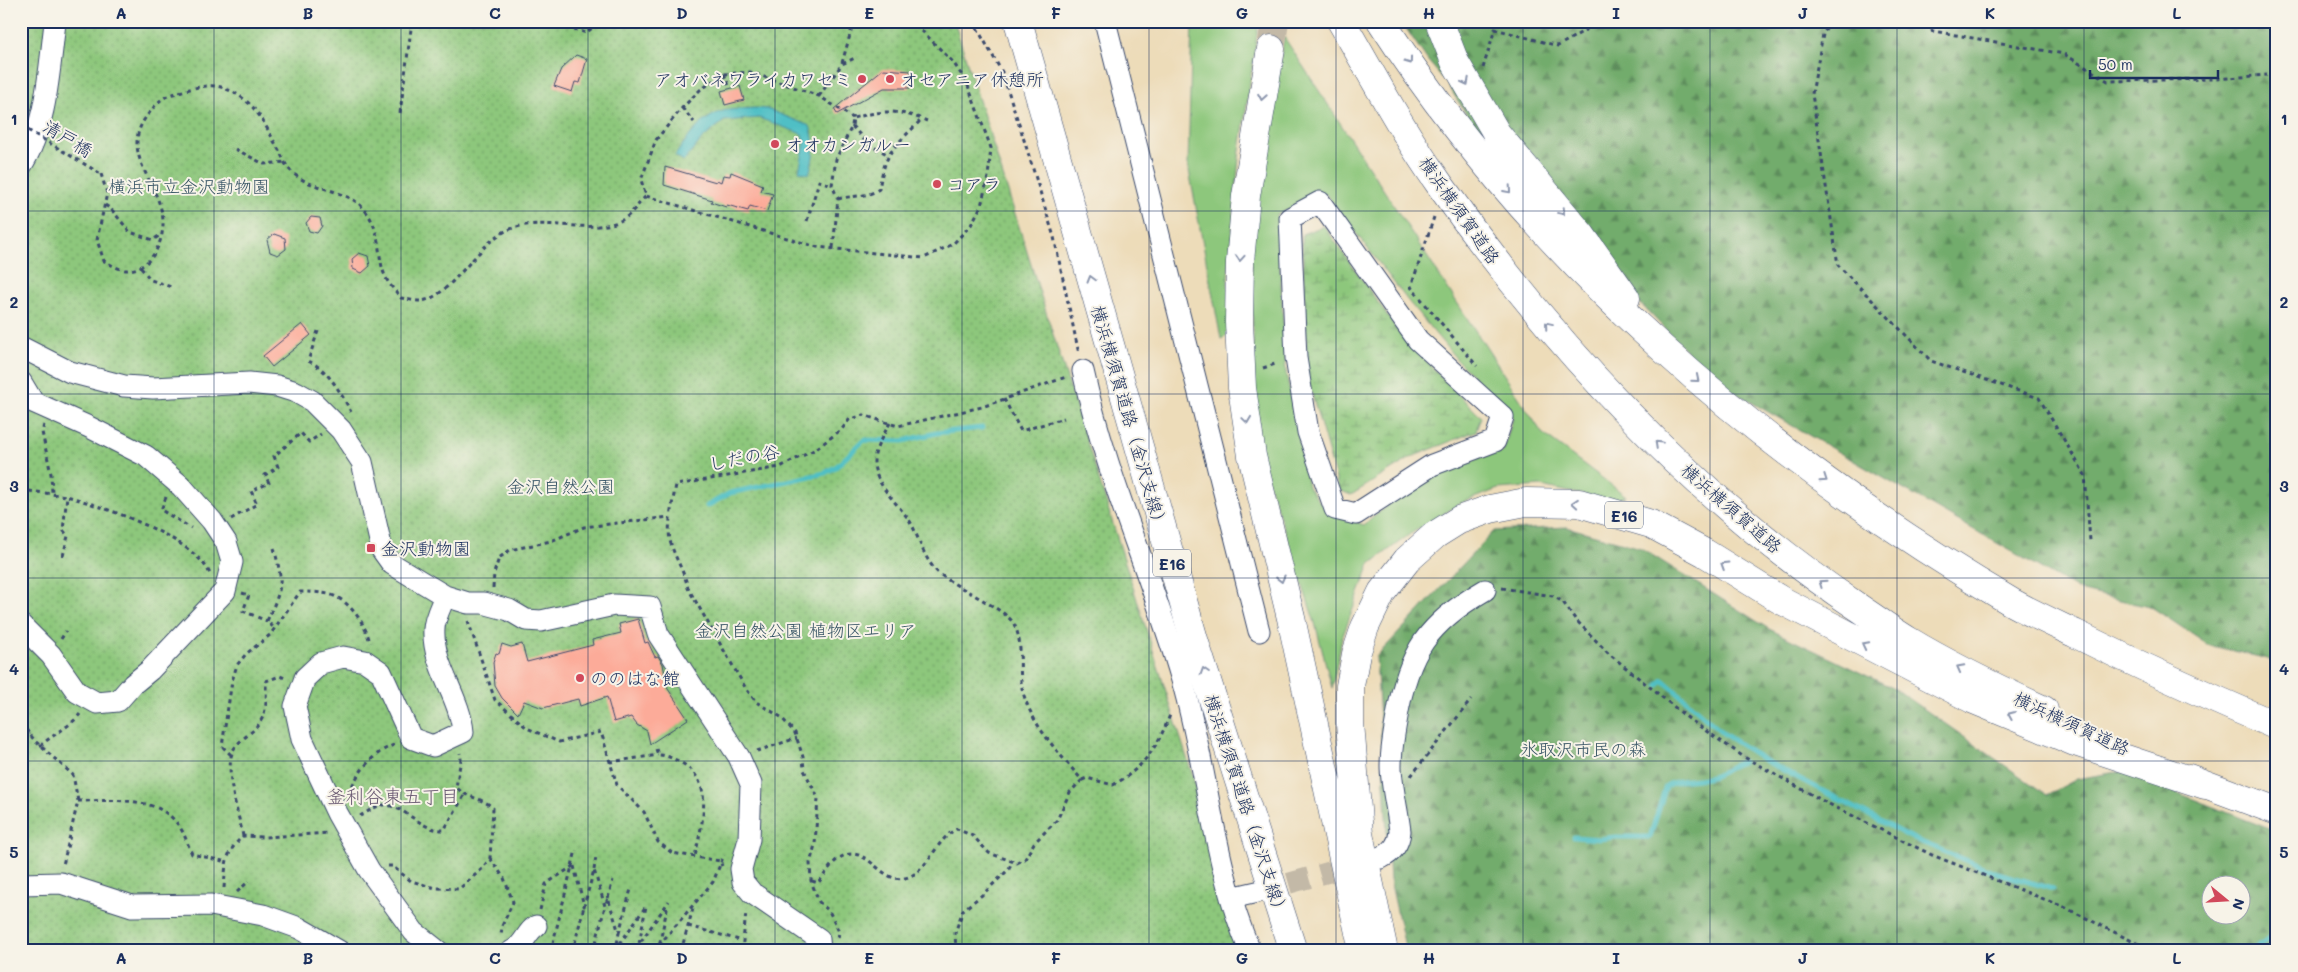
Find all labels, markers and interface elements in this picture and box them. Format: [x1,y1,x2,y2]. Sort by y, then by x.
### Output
text: A [115,2,127,23]
text: B [303,2,313,23]
text: C [489,2,501,23]
text: D [676,2,688,23]
text: E [864,2,874,23]
text: F [1051,2,1061,23]
text: G [1236,2,1248,23]
text: H [1423,2,1435,23]
text: I [1612,2,1620,23]
text: J [1798,2,1808,23]
text: K [1985,2,1995,23]
text: L [2172,2,2182,23]
scale bar [2090,48,2218,80]
text: 50 m [2098,54,2133,74]
one-way arrow [1403,55,1412,65]
place label: アオバネワライカワセミ [655,67,852,91]
place label: オセアニア休憩所 [900,67,1044,91]
marker: アオバネワライカワセミ [856,73,868,85]
marker: オセアニア休憩所 [884,73,896,85]
one-way arrow [1460,76,1470,85]
one-way arrow [1258,93,1268,102]
text: 1 [10,108,18,129]
text: 1 [2280,108,2288,129]
street label: 清戸橋 [39,114,97,162]
place label: オオカンガルー [785,132,911,156]
marker: オオカンガルー [769,138,781,150]
street label: 横浜横須賀道路 [1414,152,1506,268]
place label: コアラ [947,172,1001,196]
park label: 横浜市立金沢動物園 [108,174,270,198]
marker: コアラ [931,178,943,190]
one-way arrow [1502,184,1511,193]
one-way arrow [1556,206,1565,215]
one-way arrow [1235,254,1246,262]
one-way arrow [1086,276,1096,284]
text: 2 [10,291,19,312]
text: 2 [2280,291,2289,312]
street label: 横浜横須賀道路（金沢支線） [1086,302,1174,534]
one-way arrow [1545,322,1553,331]
one-way arrow [1691,374,1700,383]
one-way arrow [1241,416,1252,424]
street label: しだの谷 [706,438,782,476]
one-way arrow [1655,441,1664,450]
street label: 横浜横須賀道路 [1677,458,1787,558]
one-way arrow [1819,473,1828,482]
park label: 金沢自然公園 [507,474,615,498]
text: 3 [9,475,19,496]
text: 3 [2279,475,2289,496]
one-way arrow [1571,498,1579,509]
road number: E16 [1605,502,1643,528]
place label: 金沢動物園 [381,536,471,560]
marker: 金沢動物園 [365,542,377,554]
road number: E16 [1153,550,1191,576]
one-way arrow [1720,561,1729,571]
one-way arrow [1276,574,1286,582]
one-way arrow [1819,579,1828,589]
park label: 金沢自然公園 植物区エリア [695,618,917,642]
one-way arrow [1861,641,1870,651]
text: 4 [9,658,19,679]
text: 4 [2279,658,2289,679]
one-way arrow [1956,665,1965,675]
place label: ののはな館 [590,666,680,690]
one-way arrow [1199,667,1209,676]
marker: ののはな館 [574,672,586,684]
street label: 横浜横須賀道路 [2010,685,2134,761]
street label: 横浜横須賀道路（金沢支線） [1199,691,1295,921]
one-way arrow [2007,711,2016,722]
park label: 氷取沢市民の森 [1520,737,1646,761]
district label: 釜利谷東五丁目 [326,783,460,808]
text: 5 [9,841,19,862]
text: 5 [2279,841,2289,862]
north arrow [2200,874,2250,924]
text: N [2228,896,2250,912]
text: A [115,947,127,968]
text: B [303,947,313,968]
text: C [489,947,501,968]
text: D [676,947,688,968]
text: E [864,947,874,968]
text: F [1051,947,1061,968]
text: G [1236,947,1248,968]
text: H [1423,947,1435,968]
text: I [1612,947,1620,968]
text: J [1798,947,1808,968]
text: K [1985,947,1995,968]
text: L [2172,947,2182,968]

